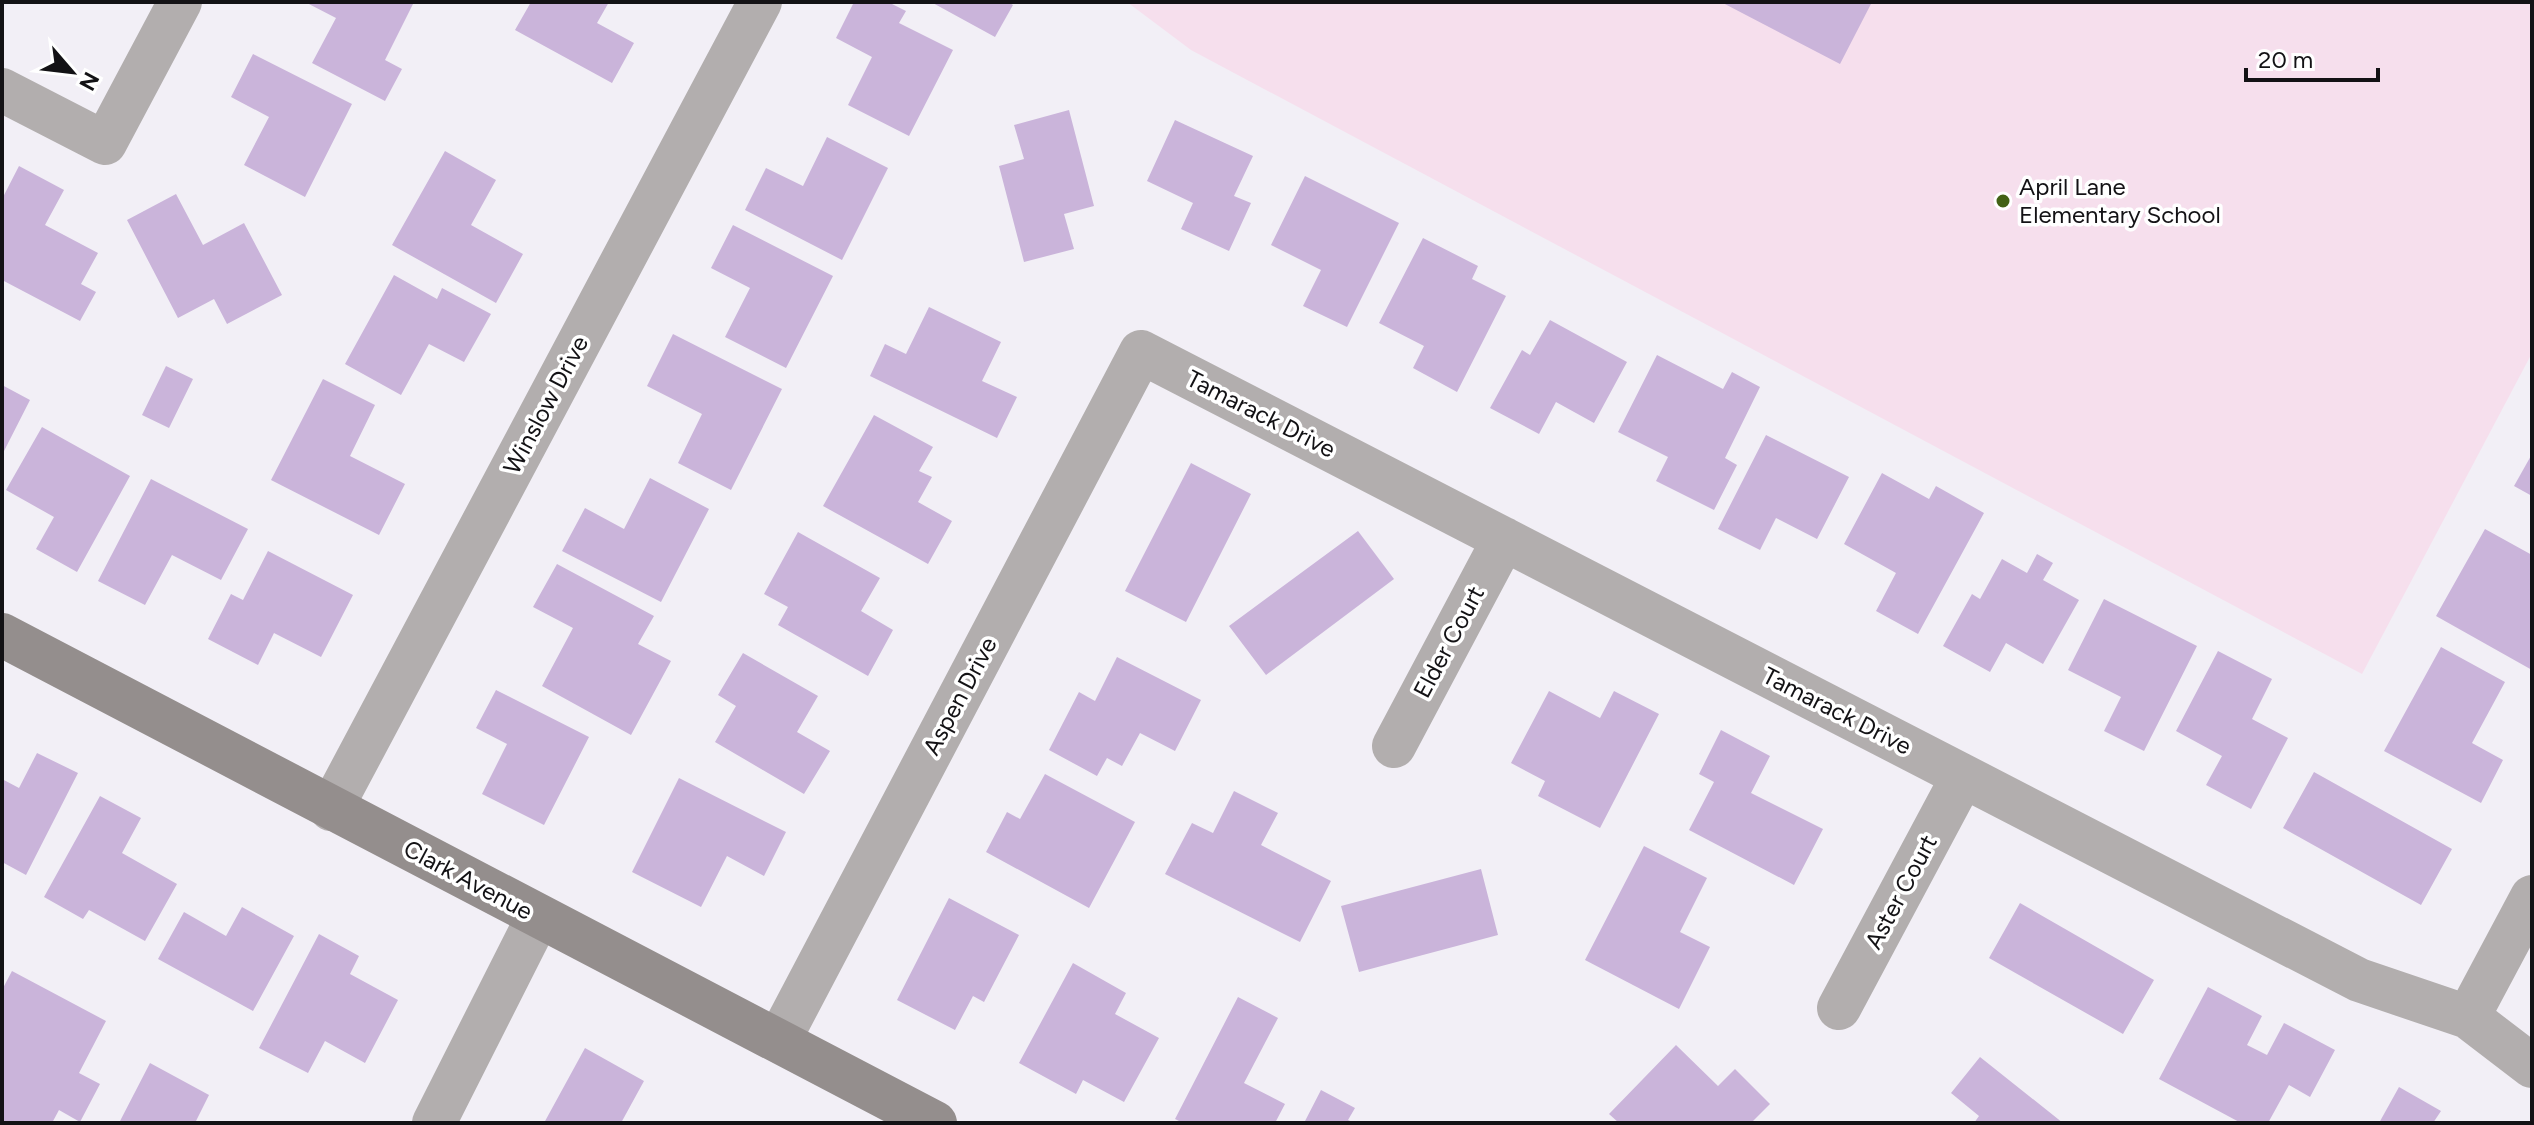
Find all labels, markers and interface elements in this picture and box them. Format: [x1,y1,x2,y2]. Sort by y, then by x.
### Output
north arrow [32,32,112,112]
scale bar [2246,32,2378,82]
text: 20 m [2258,45,2313,74]
text: N [73,67,105,95]
place label: April Lane Elementary School [2019,172,2221,229]
marker: April Lane Elementary School [1994,192,2012,210]
street label: Winslow Drive [497,331,594,479]
street label: Tamarack Drive [1182,364,1340,463]
street label: Elder Court [1407,581,1490,703]
street label: Aspen Drive [916,632,1003,760]
street label: Tamarack Drive [1758,661,1916,760]
street label: Aster Court [1858,830,1943,954]
street label: Clark Avenue [399,834,538,926]

